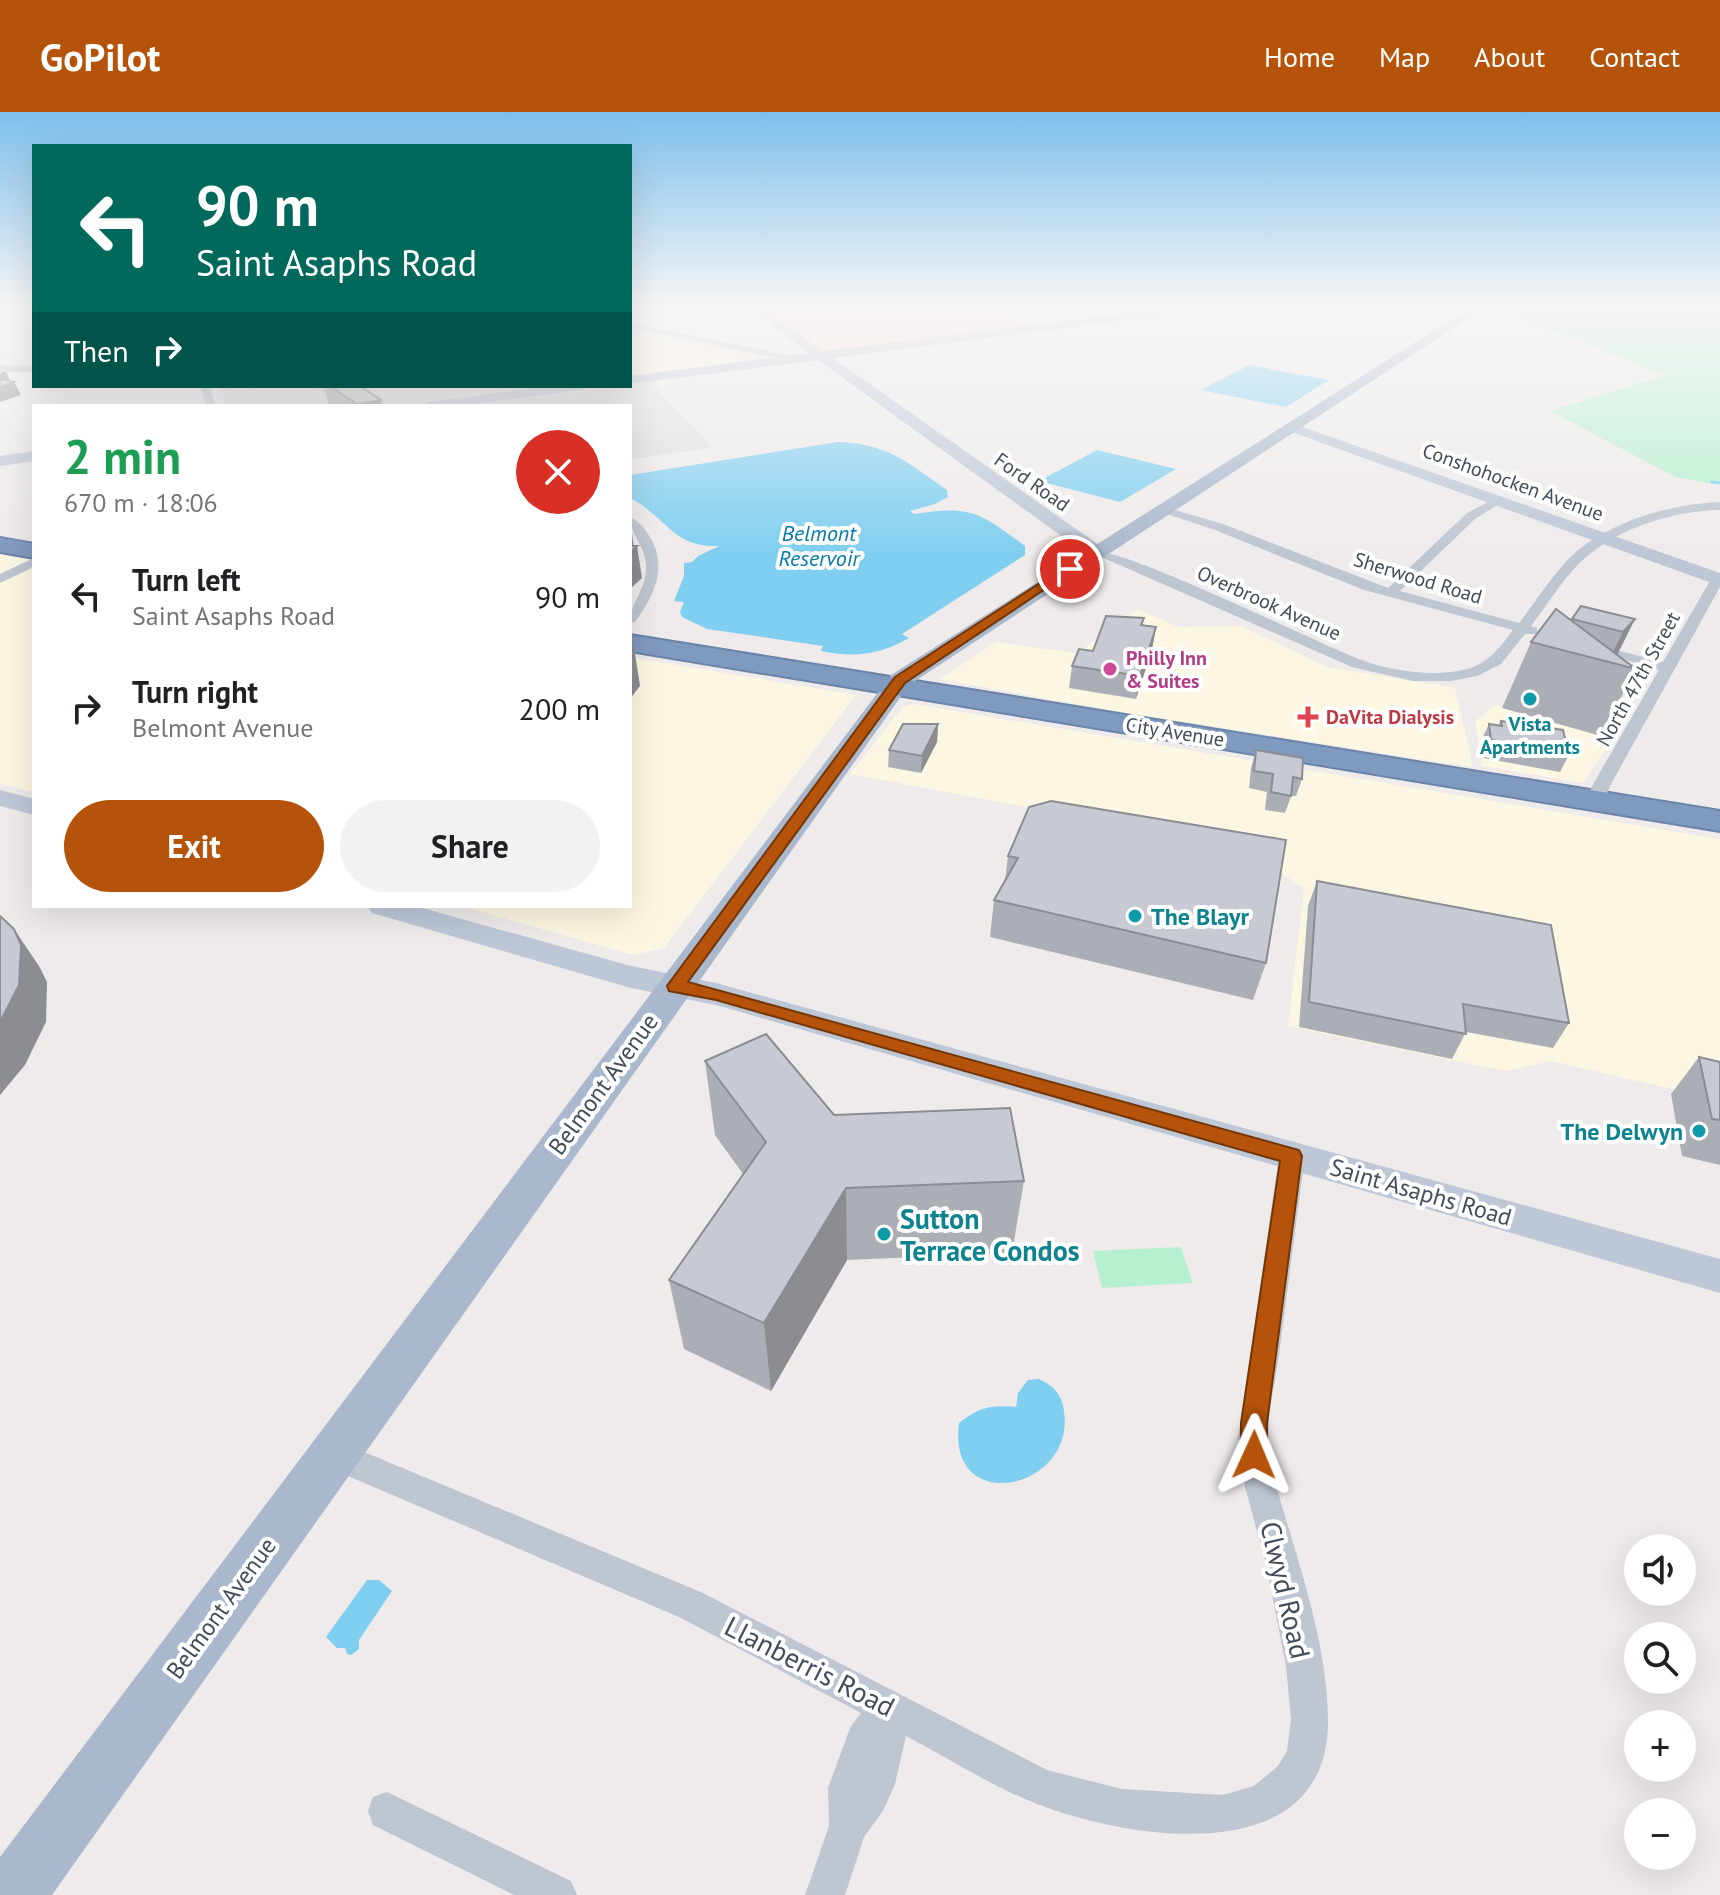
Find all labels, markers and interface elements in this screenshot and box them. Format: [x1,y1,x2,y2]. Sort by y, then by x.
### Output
text: GoPilot [40,32,160,81]
text: Home [1264,38,1335,75]
text: Map [1379,38,1430,75]
text: About [1474,38,1545,75]
text: Contact [1589,38,1680,75]
text: 90 m [196,169,319,241]
icon: left [64,176,168,280]
text: Saint Asaphs Road [196,239,477,286]
icon: right [145,328,189,372]
text: Then [64,331,129,370]
text: 2 min [64,425,181,487]
button: close [516,430,600,514]
street label: Conshohocken Avenue [1419,437,1607,527]
street label: Ford Road [989,447,1075,517]
text: 670 m · 18:06 [64,486,218,519]
water label: Belmont Reservoir [778,519,861,572]
pin [1036,535,1104,603]
street label: Sherwood Road [1351,546,1485,610]
icon: arrive [1048,547,1092,591]
text: Turn left [132,560,240,599]
street label: Overbrook Avenue [1193,560,1345,646]
icon: left [64,574,108,618]
text: 90 m [535,577,600,616]
text: Saint Asaphs Road [132,599,335,632]
street label: North 47th Street [1590,607,1686,751]
place label: Philly Inn & Suites [1126,645,1207,694]
marker: Philly Inn & Suites [1101,660,1119,678]
text: Turn right [132,672,258,711]
icon: right [64,686,108,730]
text: 200 m [519,689,600,728]
marker: Vista Apartments [1521,690,1539,708]
place label: DaVita Dialysis [1326,704,1454,730]
marker: DaVita Dialysis [1297,706,1319,728]
text: Belmont Avenue [132,711,313,744]
street label: City Avenue [1124,711,1226,753]
place label: Vista Apartments [1480,711,1580,760]
button: Exit [64,800,324,892]
button: Share [340,800,600,892]
place label: The Blayr [1151,901,1250,932]
marker: The Blayr [1126,907,1144,925]
street label: Belmont Avenue [541,1007,665,1161]
place label: The Delwyn [1561,1116,1683,1147]
marker: The Delwyn [1690,1122,1708,1140]
street label: Saint Asaphs Road [1327,1151,1515,1233]
place label: Sutton Terrace Condos [900,1200,1080,1269]
marker: Sutton Terrace Condos [875,1225,893,1243]
position arrow [1212,1413,1296,1497]
street label: Clwyd Road [1252,1518,1320,1662]
street label: Belmont Avenue [159,1531,283,1685]
map controls [1624,1534,1696,1870]
button: sound [1624,1534,1696,1606]
street label: Llanberris Road [719,1607,901,1725]
button: search [1624,1622,1696,1694]
button: + [1624,1710,1696,1782]
button: − [1624,1798,1696,1870]

